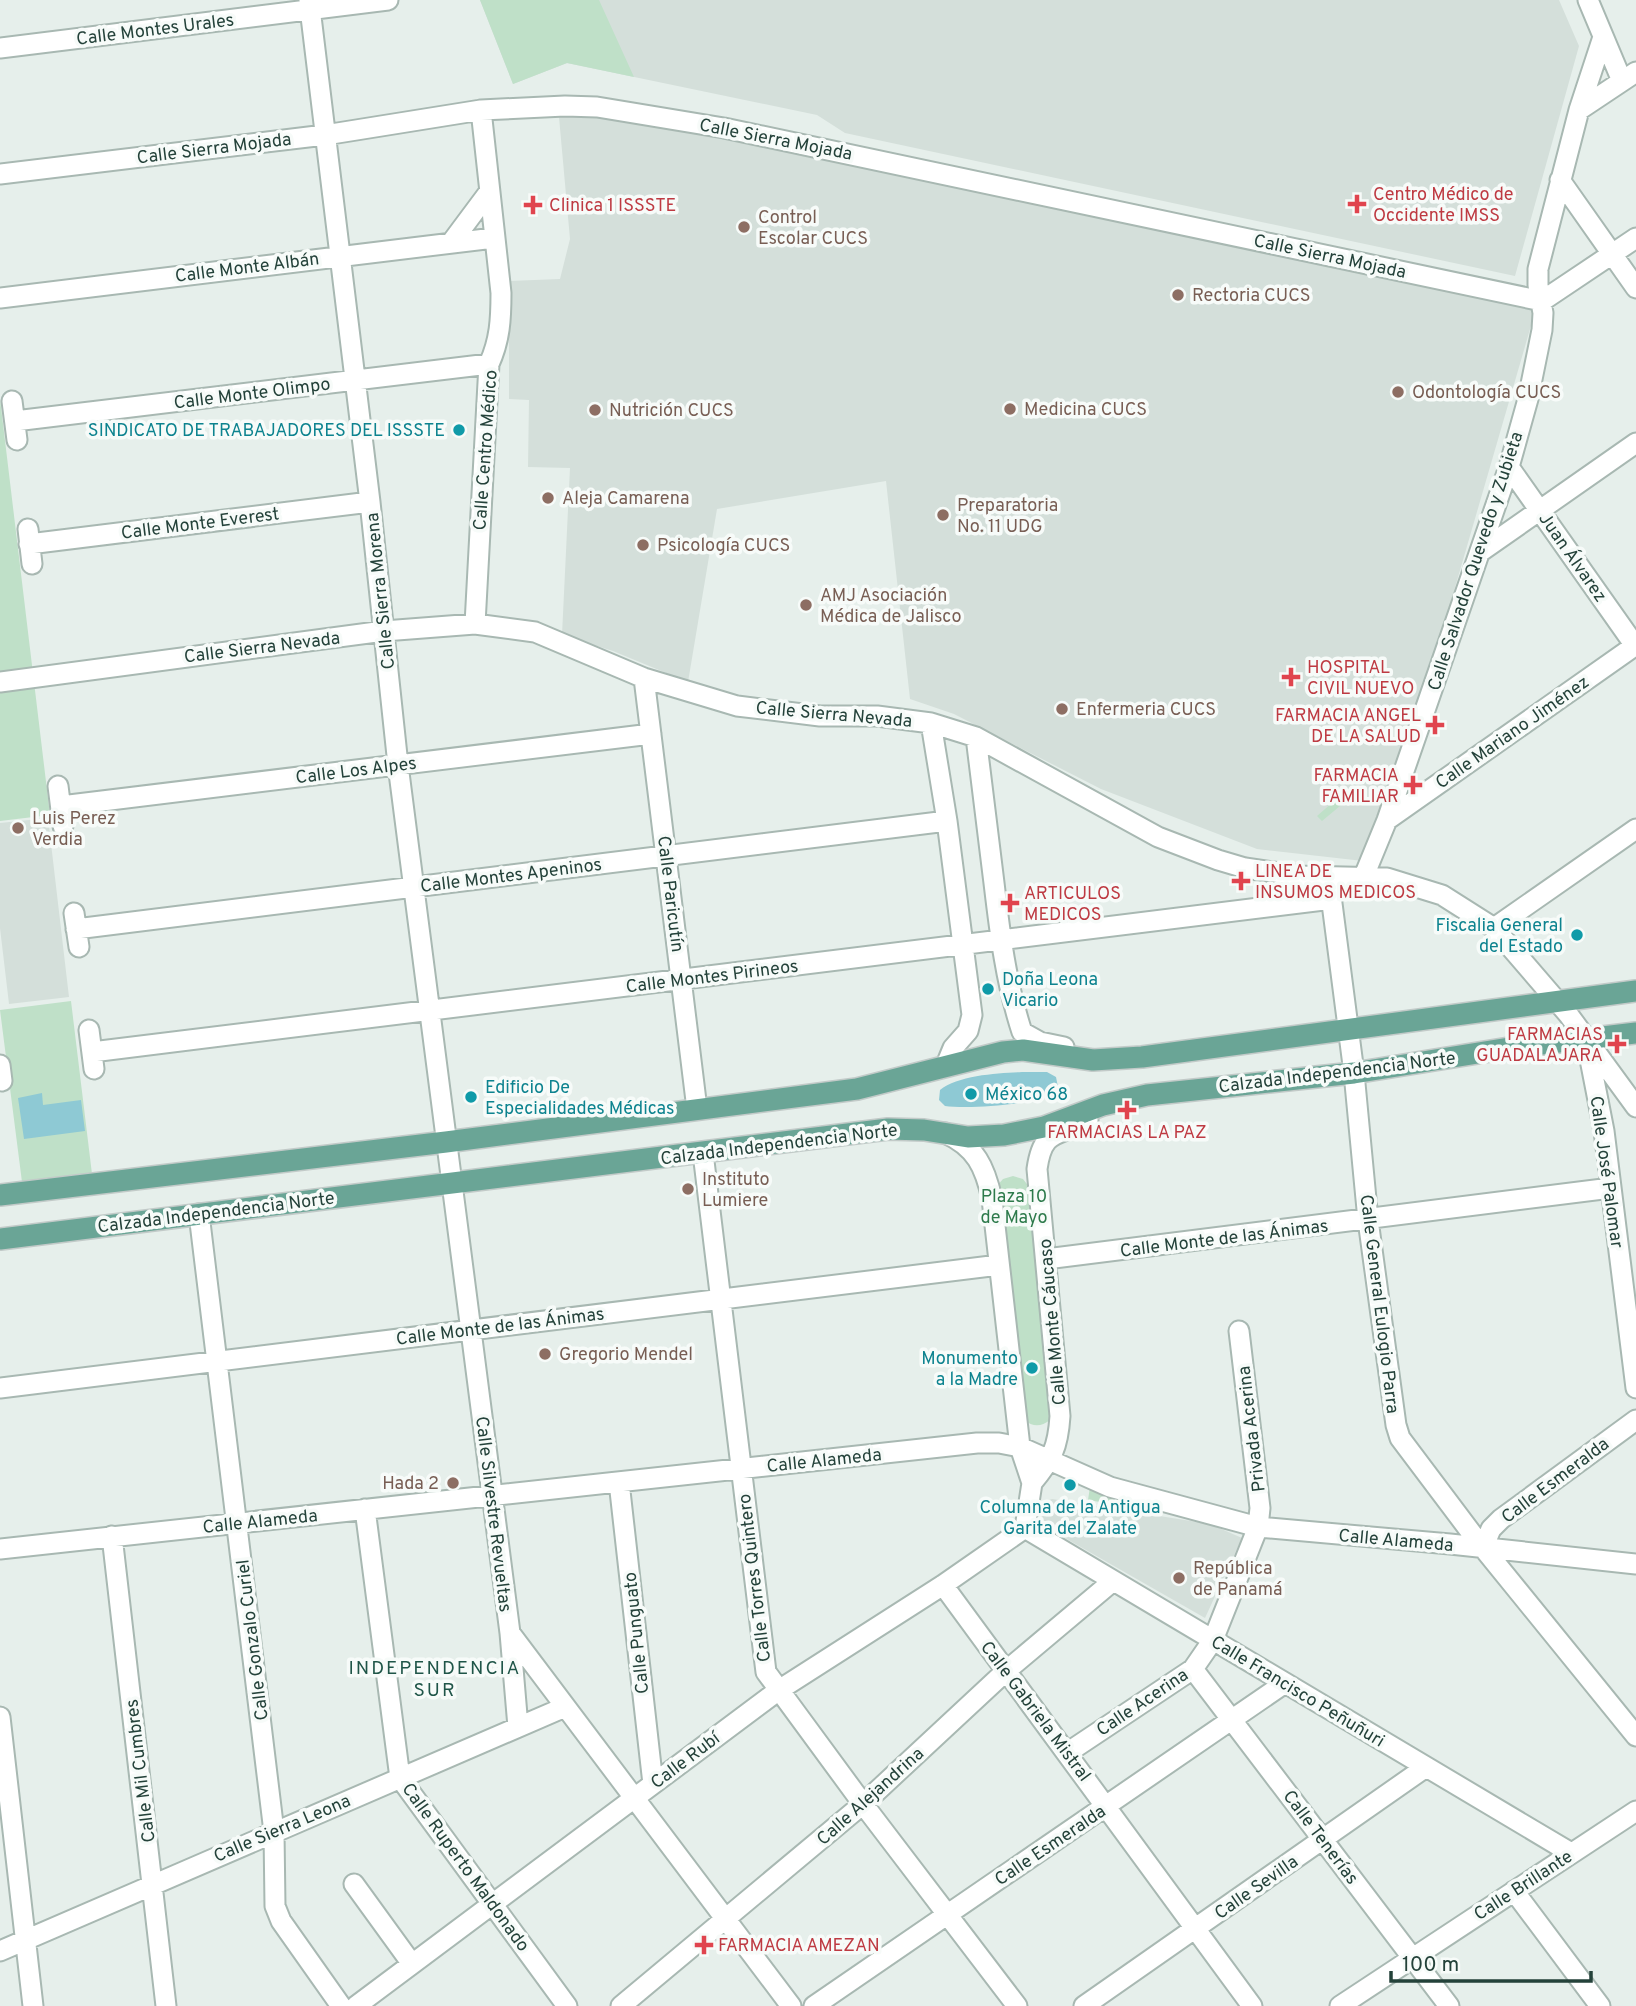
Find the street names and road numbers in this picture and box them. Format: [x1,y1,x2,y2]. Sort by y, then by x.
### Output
street label: Calle Montes Urales [75,9,235,52]
street label: Calle Sierra Mojada [697,114,854,167]
street label: Calle Sierra Mojada [136,129,293,170]
street label: Calle Sierra Mojada [1251,230,1408,285]
street label: Calle Monte Albán [174,248,321,289]
street label: Calle Centro Médico [469,369,504,531]
street label: Calle Monte Olimpo [172,373,332,416]
street label: Calle Salvador Quevedo y Zubieta [1424,429,1529,694]
street label: Calle Monte Everest [120,503,281,546]
street label: Juan Álvarez [1533,507,1613,607]
street label: Calle Sierra Morena [362,511,401,670]
street label: Calle Sierra Nevada [183,627,342,669]
street label: Calle Mariano Jiménez [1431,671,1594,795]
street label: Calle Sierra Nevada [755,697,913,734]
street label: Calle Los Alpes [294,753,418,790]
street label: Calle Paricutín [651,835,688,954]
street label: Calle Montes Apeninos [419,854,603,899]
street label: Calle Montes Pirineos [625,955,800,999]
street label: Calzada Independencia Norte [1217,1048,1457,1099]
street label: Calle José Palomar [1583,1095,1628,1250]
street label: Calzada Independencia Norte [659,1120,899,1171]
street label: Calzada Independencia Norte [96,1188,336,1239]
street label: Calle General Eulogio Parra [1354,1193,1403,1415]
street label: Calle Monte de las Ánimas [1118,1213,1330,1264]
street label: Calle Monte Cáucaso [1035,1238,1072,1406]
street label: Calle Monte de las Ánimas [394,1301,606,1352]
street label: Privada Acerina [1233,1365,1272,1493]
street label: Calle Silvestre Revueltas [469,1415,516,1613]
street label: Calle Esmeralda [1497,1433,1614,1529]
street label: Calle Alameda [766,1444,883,1479]
street label: Calle Torres Quintero [734,1493,777,1663]
street label: Calle Alameda [202,1505,319,1540]
street label: Calle Alameda [1337,1525,1454,1558]
street label: Calle Gonzalo Curiel [232,1558,275,1722]
street label: Calle Punguato [620,1571,655,1695]
street label: Calle Francisco Peñuñuri [1206,1631,1388,1753]
street label: Calle Gabriela Mistral [974,1637,1095,1787]
street label: Calle Acerina [1092,1664,1193,1742]
street label: Calle Mil Cumbres [121,1698,162,1844]
street label: Calle Rubí [647,1727,726,1795]
street label: Calle Alejandrina [813,1743,929,1851]
street label: Calle Ruperto Maldonado [396,1779,534,1957]
street label: Calle Tenerías [1277,1786,1363,1890]
street label: Calle Sierra Leona [211,1790,355,1869]
street label: Calle Esmeralda [991,1801,1111,1892]
street label: Calle Brillante [1470,1846,1577,1927]
street label: Calle Sevilla [1211,1851,1303,1925]

